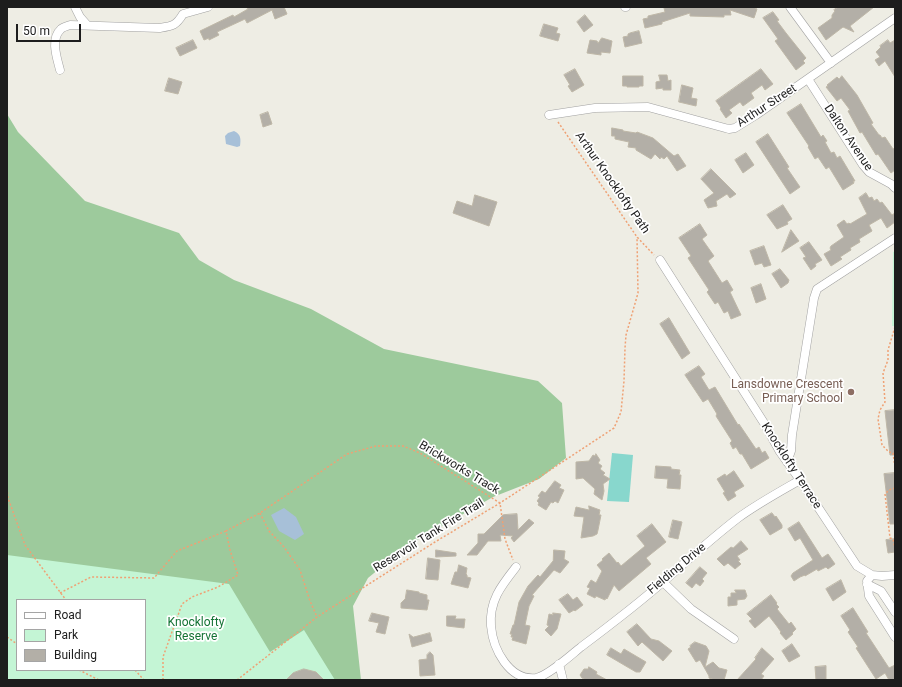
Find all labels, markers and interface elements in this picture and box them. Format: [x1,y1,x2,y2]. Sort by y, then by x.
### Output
scale bar [18,16,83,42]
text: 50 m [23,24,50,38]
street label: Arthur Street [735,81,799,131]
street label: Dalton Avenue [821,102,875,174]
street label: Arthur Knocklofty Path [571,129,653,237]
place label: Lansdowne Crescent Primary School [731,378,843,406]
marker: Lansdowne Crescent Primary School [846,387,856,397]
street label: Knocklofty Terrace [758,420,824,512]
street label: Brickworks Track [416,438,502,498]
street label: Reservoir Tank Fire Trail [371,496,487,576]
street label: Fielding Drive [645,540,709,598]
legend [16,599,146,671]
text: Road [54,608,82,622]
park label: Knocklofty Reserve [168,616,224,644]
text: Park [54,628,78,642]
text: Building [54,648,97,662]

